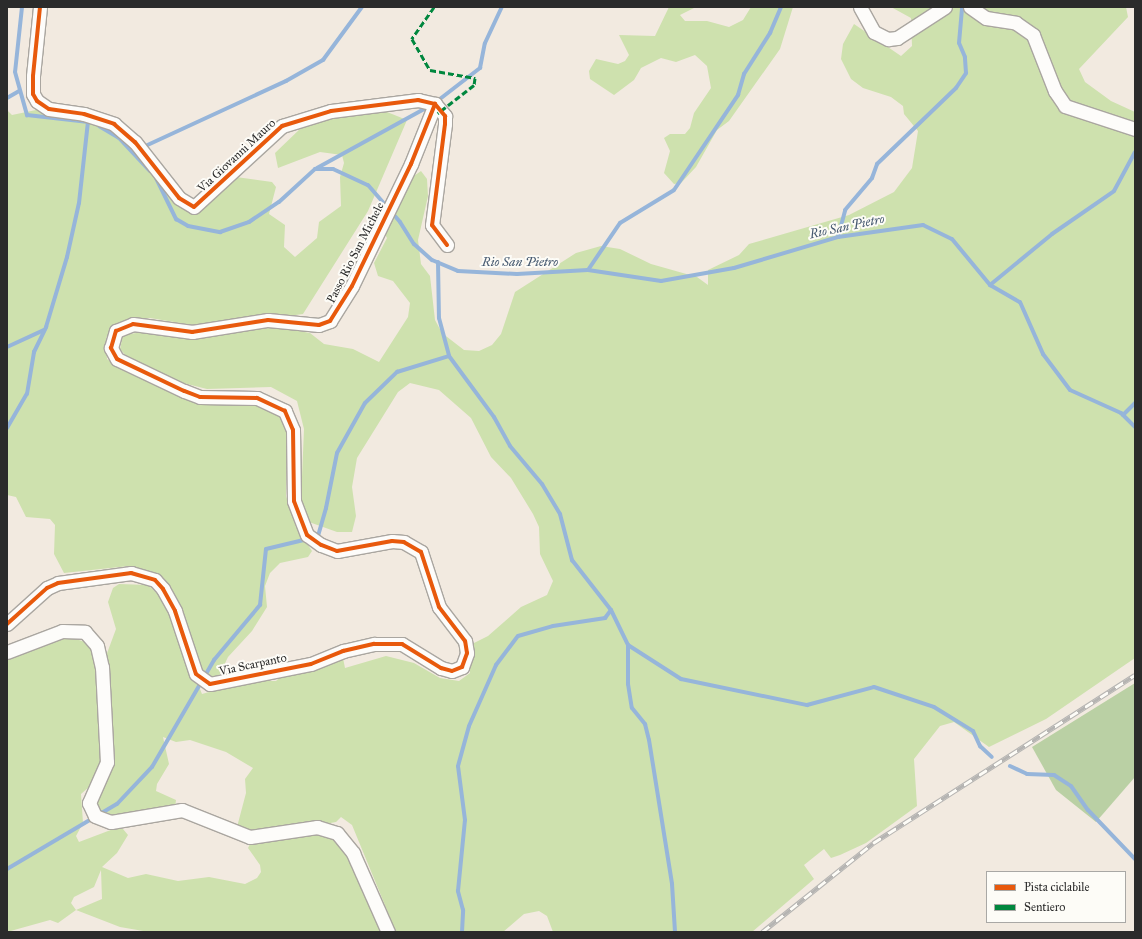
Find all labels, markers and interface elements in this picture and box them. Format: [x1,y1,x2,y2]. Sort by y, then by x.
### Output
street label: Via Giovanni Mauro [195,116,279,196]
street label: Passo Rio San Michele [324,200,388,306]
water label: Rio San Pietro [808,211,886,243]
water label: Rio San Pietro [482,254,558,270]
street label: Via Scarpanto [218,651,288,679]
legend [986,871,1126,923]
text: Pista ciclabile [1024,880,1089,894]
text: Sentiero [1024,900,1065,914]

